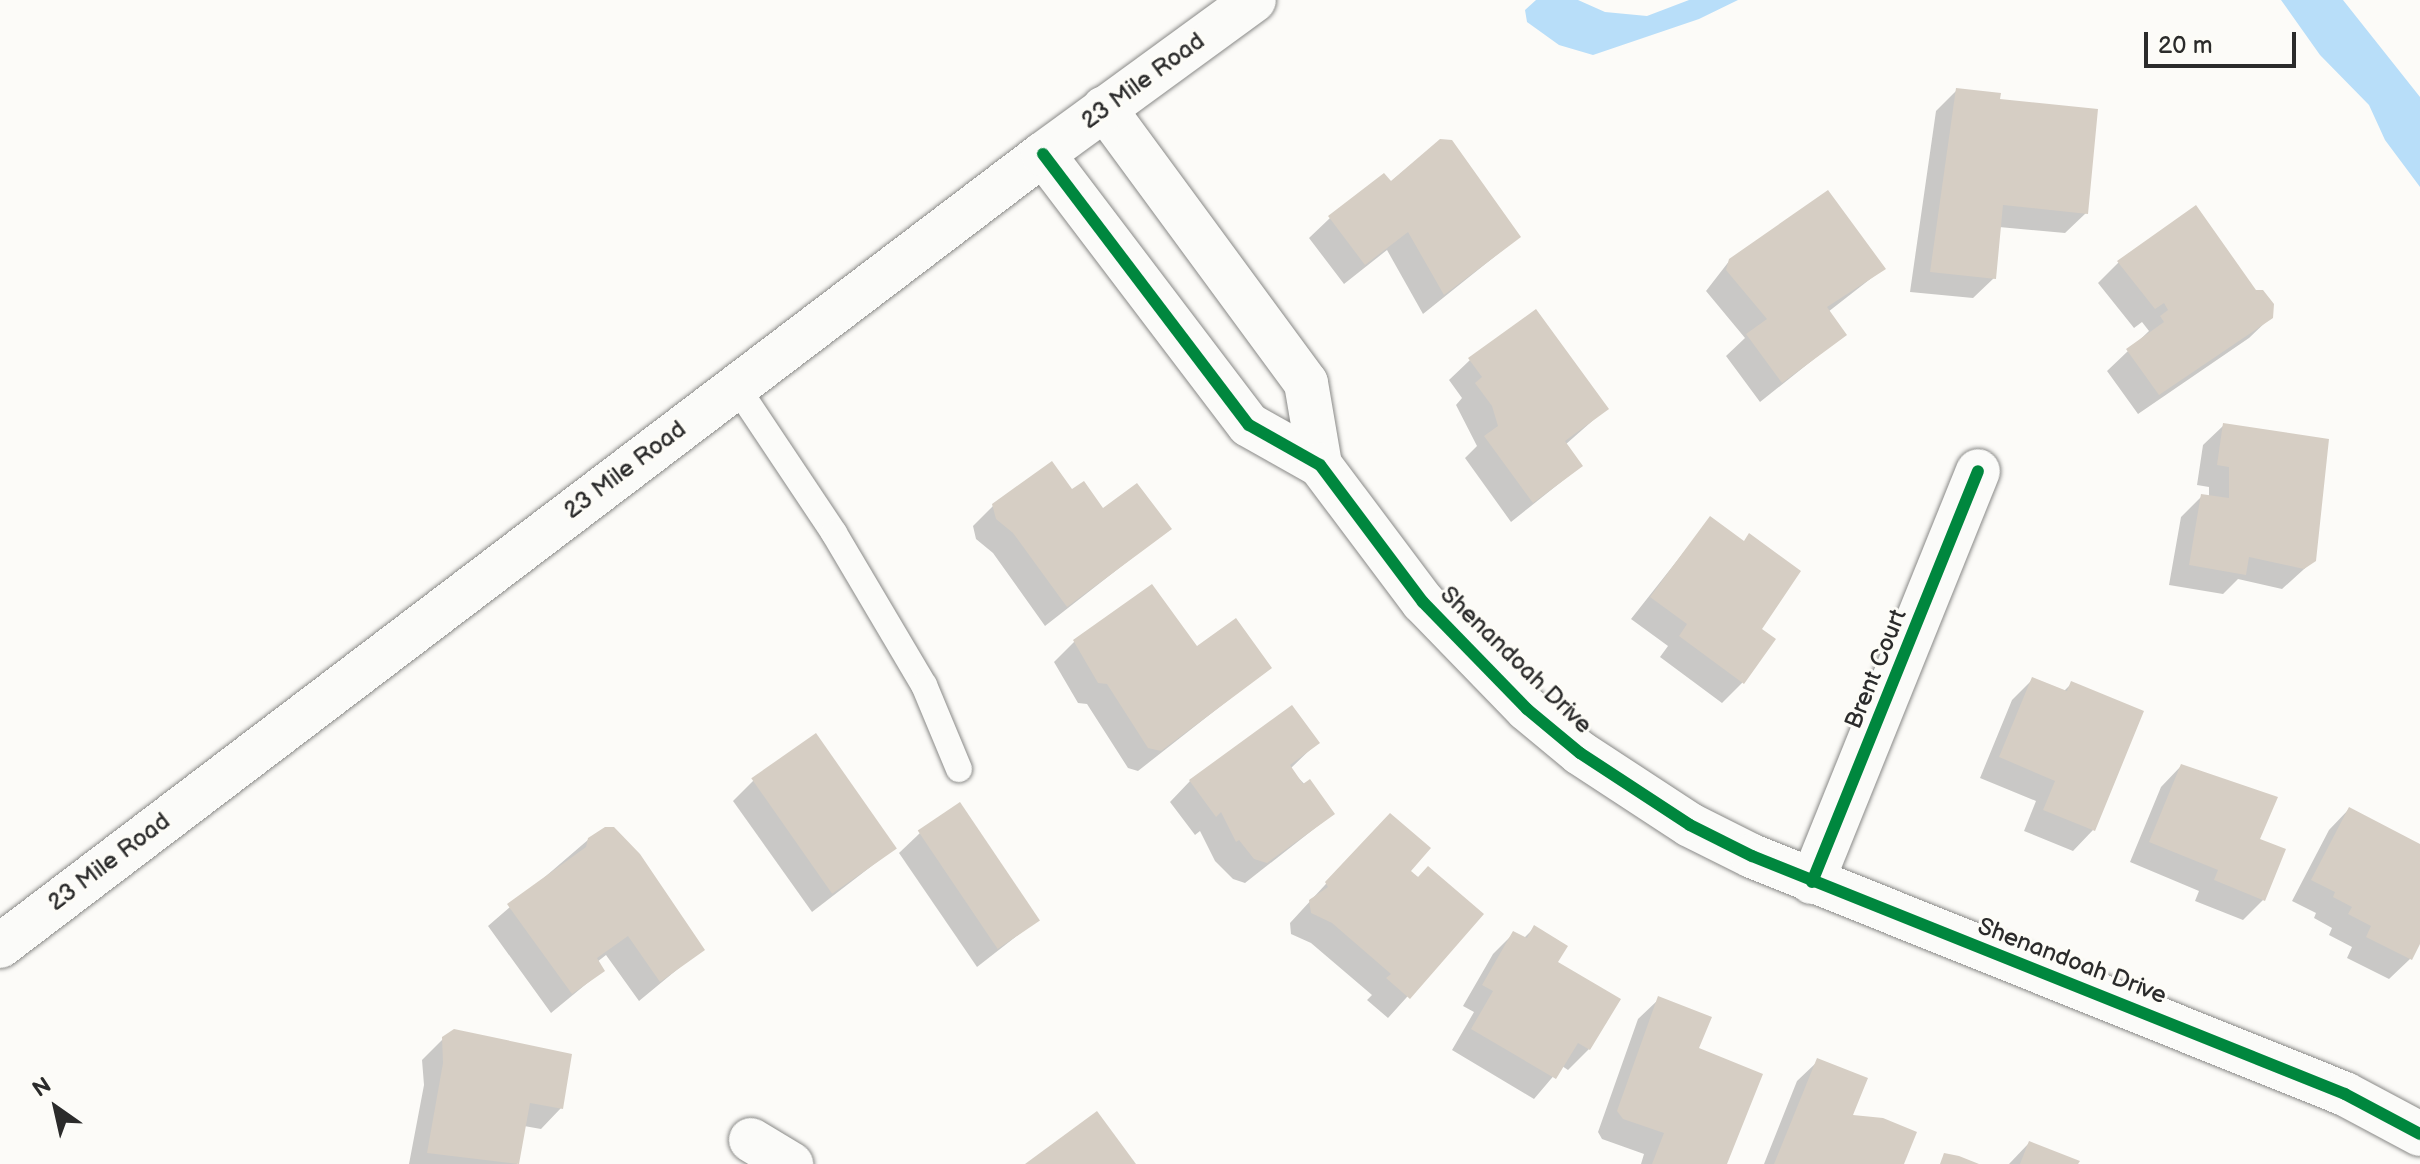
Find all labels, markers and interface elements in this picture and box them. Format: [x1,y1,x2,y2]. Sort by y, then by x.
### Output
scale bar [2148,16,2300,66]
street label: 23 Mile Road [1076,27,1210,135]
text: 20 m [2158,31,2213,60]
street label: 23 Mile Road [558,415,692,525]
street label: Shenandoah Drive [1434,580,1598,740]
street label: Brent Court [1839,605,1913,733]
street label: 23 Mile Road [42,807,176,917]
street label: Shenandoah Drive [1974,912,2170,1010]
north arrow [16,1068,96,1148]
text: N [28,1072,57,1104]

